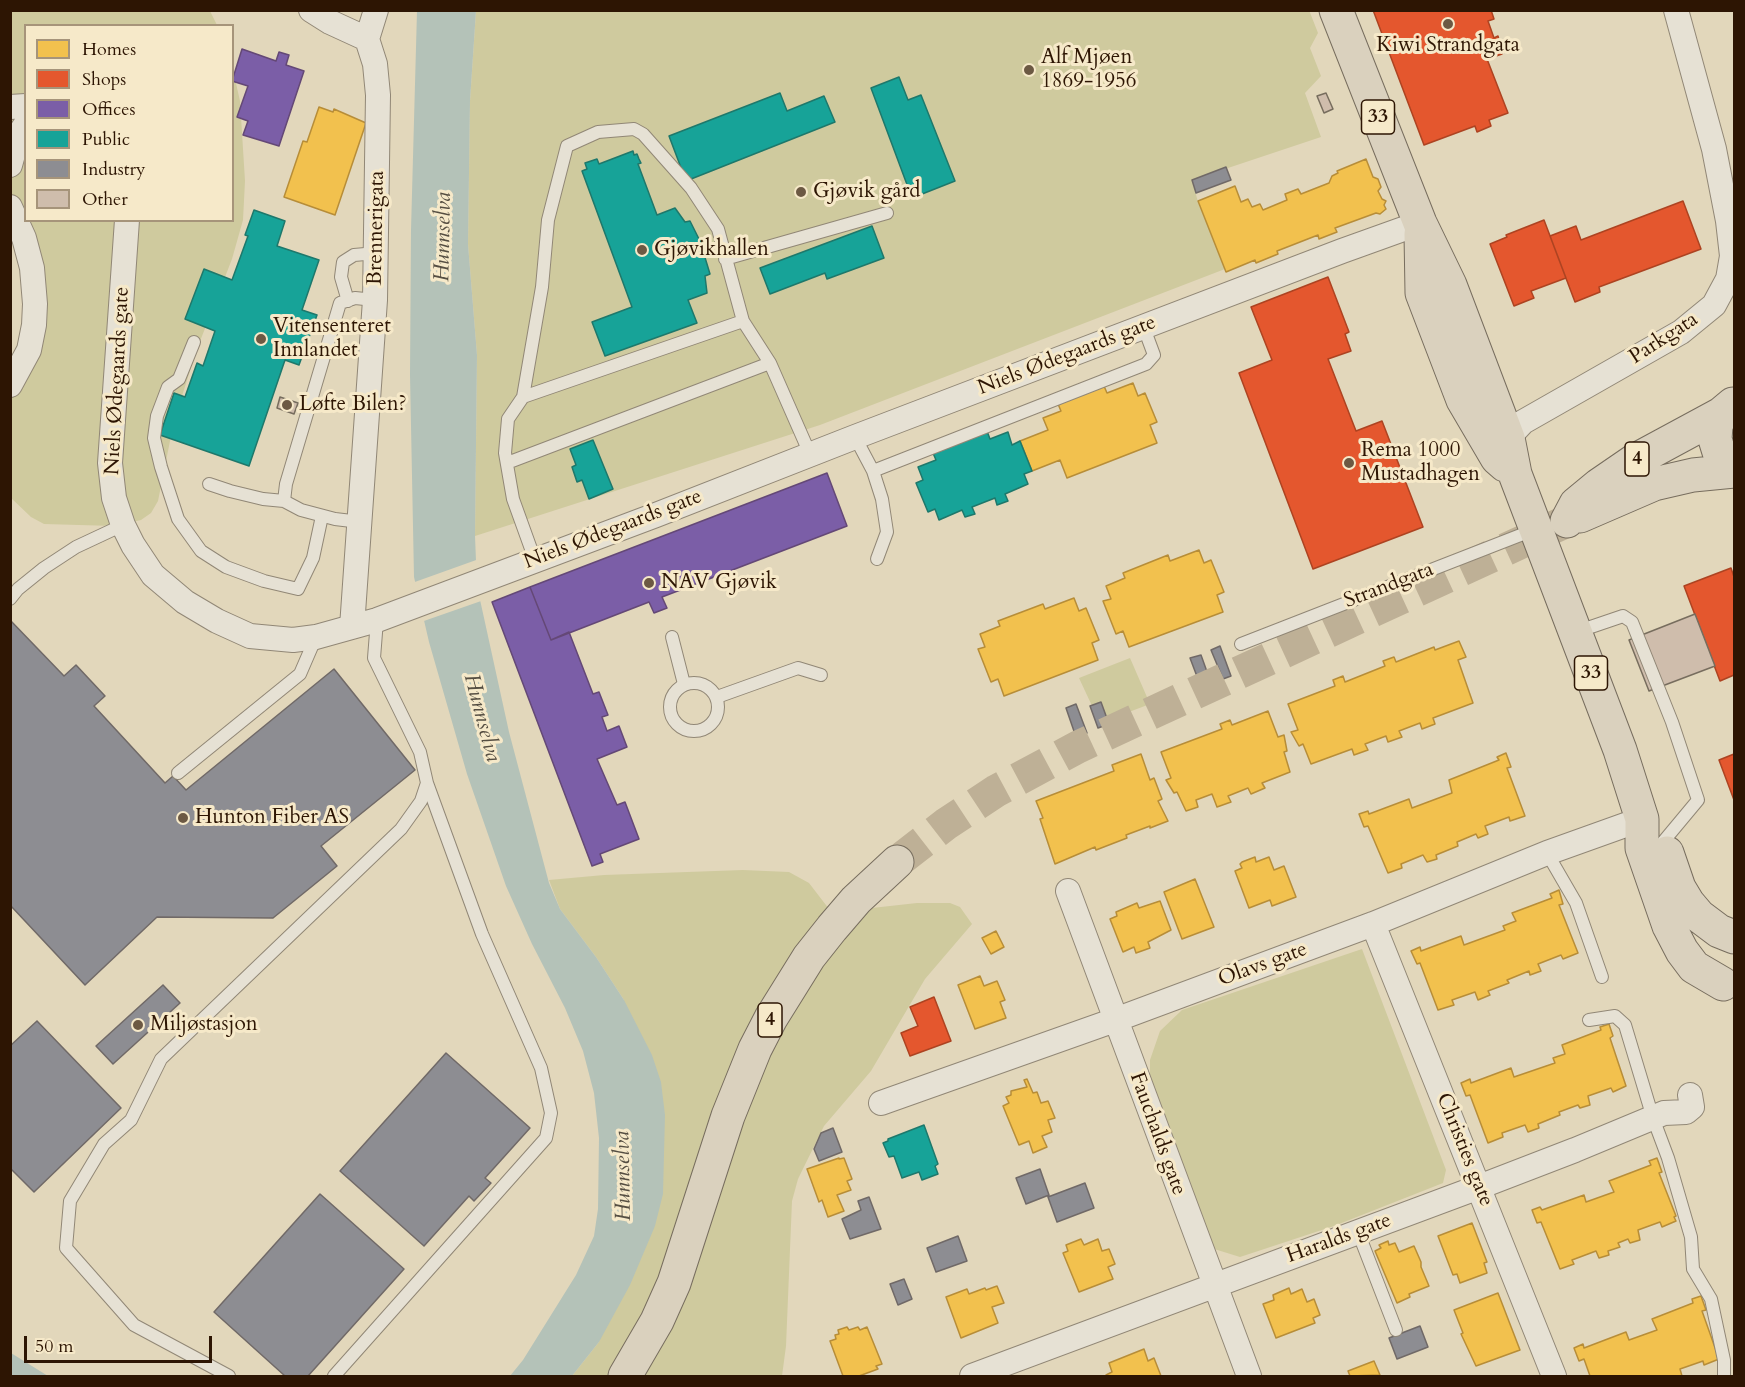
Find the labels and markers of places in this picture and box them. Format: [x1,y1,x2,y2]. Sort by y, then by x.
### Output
marker: Kiwi Strandgata [1441,17,1455,31]
place label: Kiwi Strandgata [1376,33,1520,59]
place label: Alf Mjøen 1869-1956 [1041,45,1136,95]
marker: Alf Mjøen 1869-1956 [1022,63,1036,77]
place label: Gjøvik gård [813,179,920,205]
marker: Gjøvik gård [794,185,808,199]
place label: Gjøvikhallen [654,237,769,263]
marker: Gjøvikhallen [635,243,649,257]
place label: Vitensenteret Innlandet [273,314,391,364]
marker: Vitensenteret Innlandet [254,332,268,346]
place label: Løfte Bilen? [299,392,407,418]
marker: Løfte Bilen? [280,398,294,412]
place label: Rema 1000 Mustadhagen [1361,438,1480,488]
marker: Rema 1000 Mustadhagen [1342,456,1356,470]
place label: NAV Gjøvik [661,570,777,596]
marker: NAV Gjøvik [642,576,656,590]
place label: Hunton Fiber AS [195,805,349,831]
marker: Hunton Fiber AS [176,811,190,825]
place label: Miljøstasjon [150,1012,258,1038]
marker: Miljøstasjon [131,1018,145,1032]

